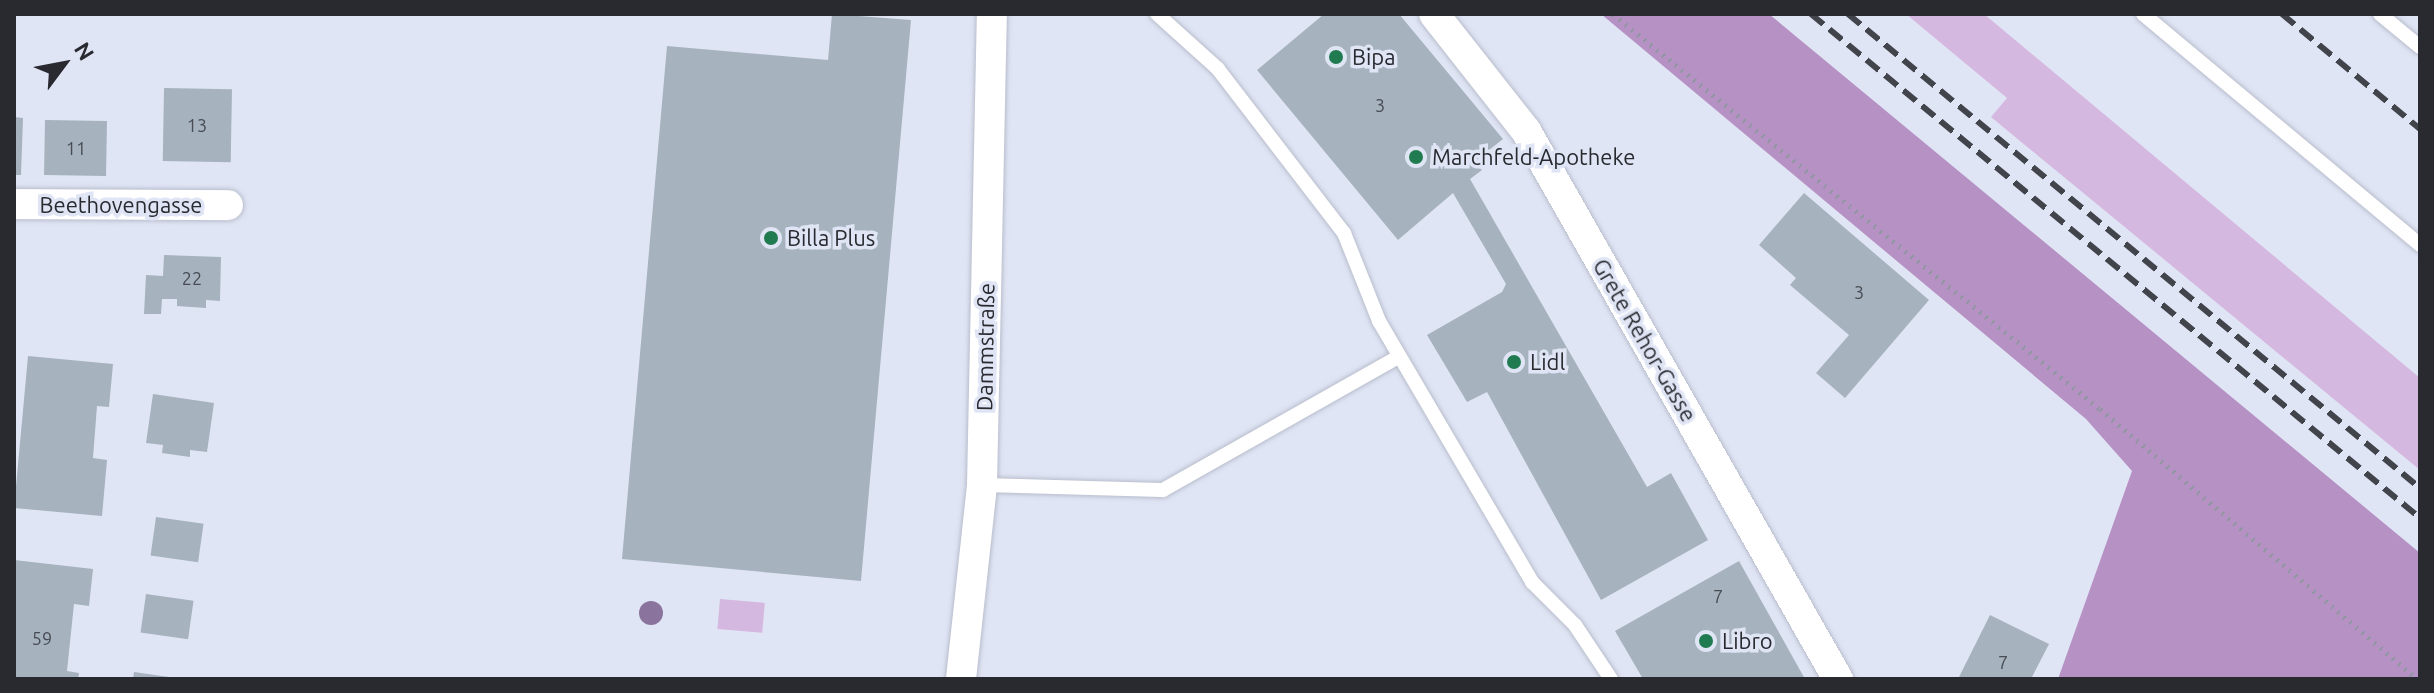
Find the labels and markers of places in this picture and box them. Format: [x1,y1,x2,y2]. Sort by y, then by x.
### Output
place label: Bipa [1352,44,1395,70]
marker: Bipa [1327,48,1345,66]
place label: Marchfeld-Apotheke [1432,144,1635,170]
marker: Marchfeld-Apotheke [1407,148,1425,166]
place label: Billa Plus [787,225,875,251]
marker: Billa Plus [762,229,780,247]
place label: Lidl [1530,349,1565,375]
marker: Lidl [1505,353,1523,371]
place label: Libro [1722,628,1773,654]
marker: Libro [1697,632,1715,650]

